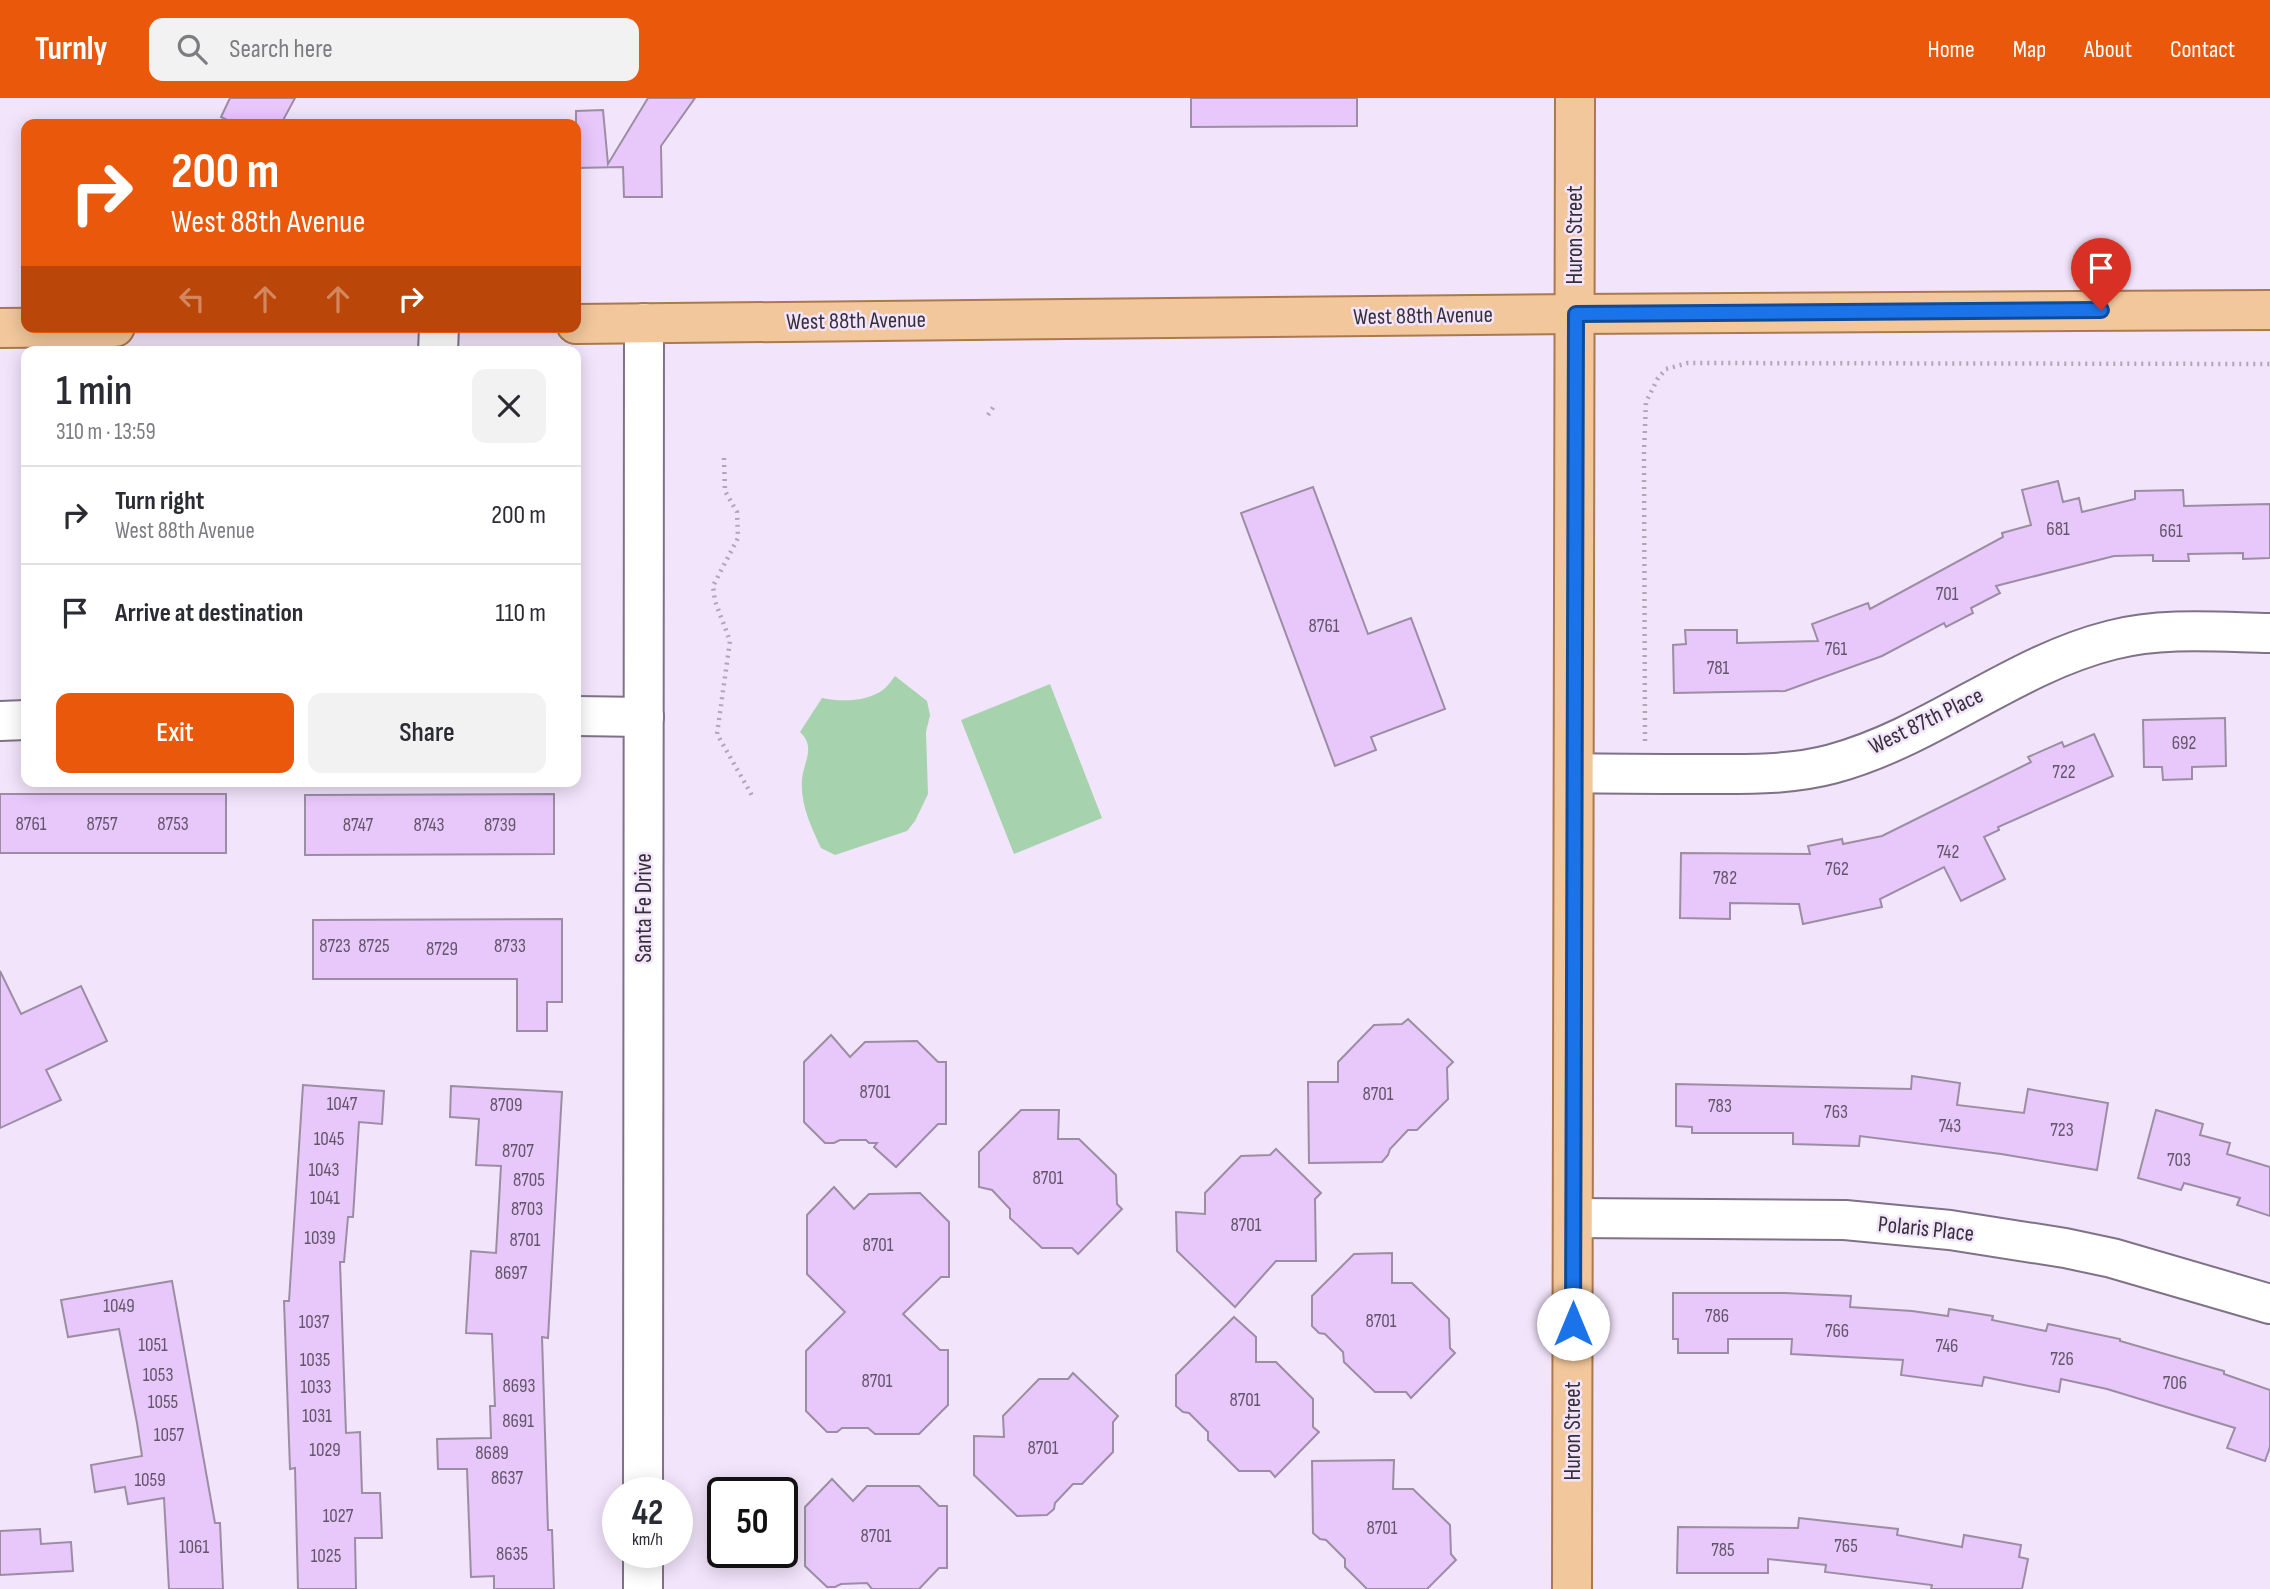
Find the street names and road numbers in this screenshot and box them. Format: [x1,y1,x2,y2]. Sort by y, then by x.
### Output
street label: Huron Street [1561,185,1589,285]
street label: West 88th Avenue [1353,301,1493,331]
street label: West 88th Avenue [786,306,926,336]
street label: West 87th Place [1864,681,1988,761]
street label: Santa Fe Drive [630,853,658,963]
street label: Polaris Place [1877,1210,1975,1248]
street label: Huron Street [1559,1381,1587,1481]

